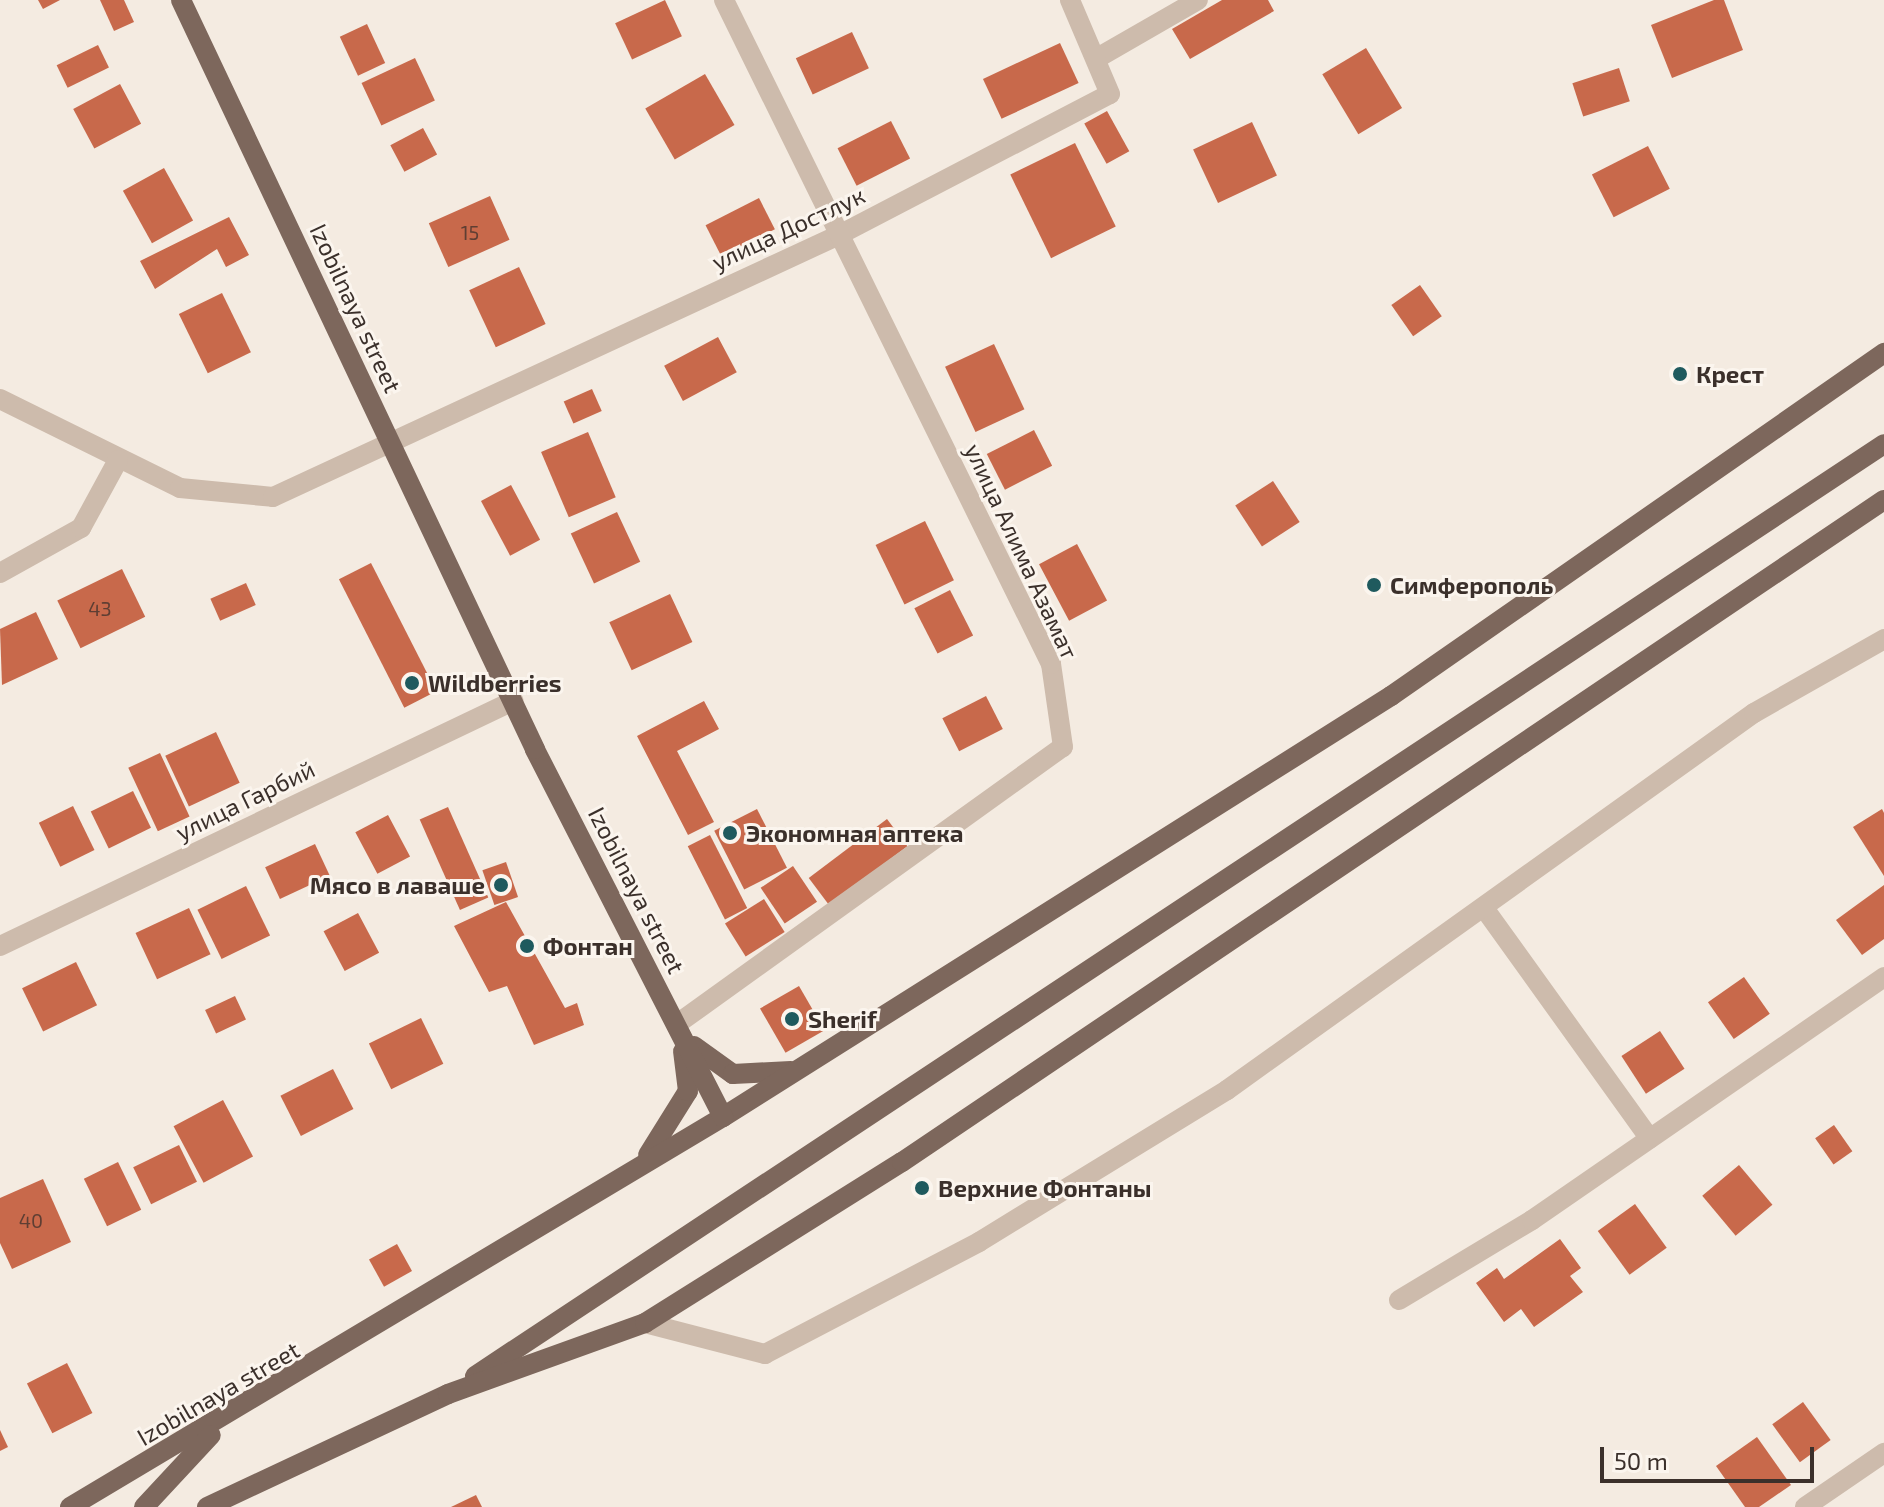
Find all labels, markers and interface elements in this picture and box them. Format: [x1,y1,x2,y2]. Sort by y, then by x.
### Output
street label: улица Достлук [707,180,869,276]
street label: Izobilnaya street [304,219,408,397]
house number: 15 [461,220,479,244]
place label: Крест [1696,360,1764,388]
marker: Крест [1671,365,1689,383]
street label: улица Алима Азамат [959,439,1085,663]
place label: Симферополь [1390,571,1553,599]
marker: Симферополь [1365,576,1383,594]
house number: 43 [88,596,112,620]
place label: Wildberries [428,669,561,697]
marker: Wildberries [403,674,421,692]
street label: улица Гарбий [171,754,319,846]
street label: Izobilnaya street [583,802,691,978]
place label: Экономная аптека [746,819,964,847]
marker: Экономная аптека [721,824,739,842]
place label: Мясо в лаваше [310,871,485,899]
marker: Мясо в лаваше [492,876,510,894]
place label: Фонтан [543,932,633,960]
marker: Фонтан [518,937,536,955]
place label: Sherif [808,1005,877,1033]
marker: Sherif [783,1010,801,1028]
place label: Верхние Фонтаны [938,1174,1151,1202]
marker: Верхние Фонтаны [913,1179,931,1197]
house number: 40 [19,1208,43,1232]
street label: Izobilnaya street [132,1335,304,1451]
scale bar [1604,1431,1818,1481]
text: 50 m [1614,1446,1668,1475]

